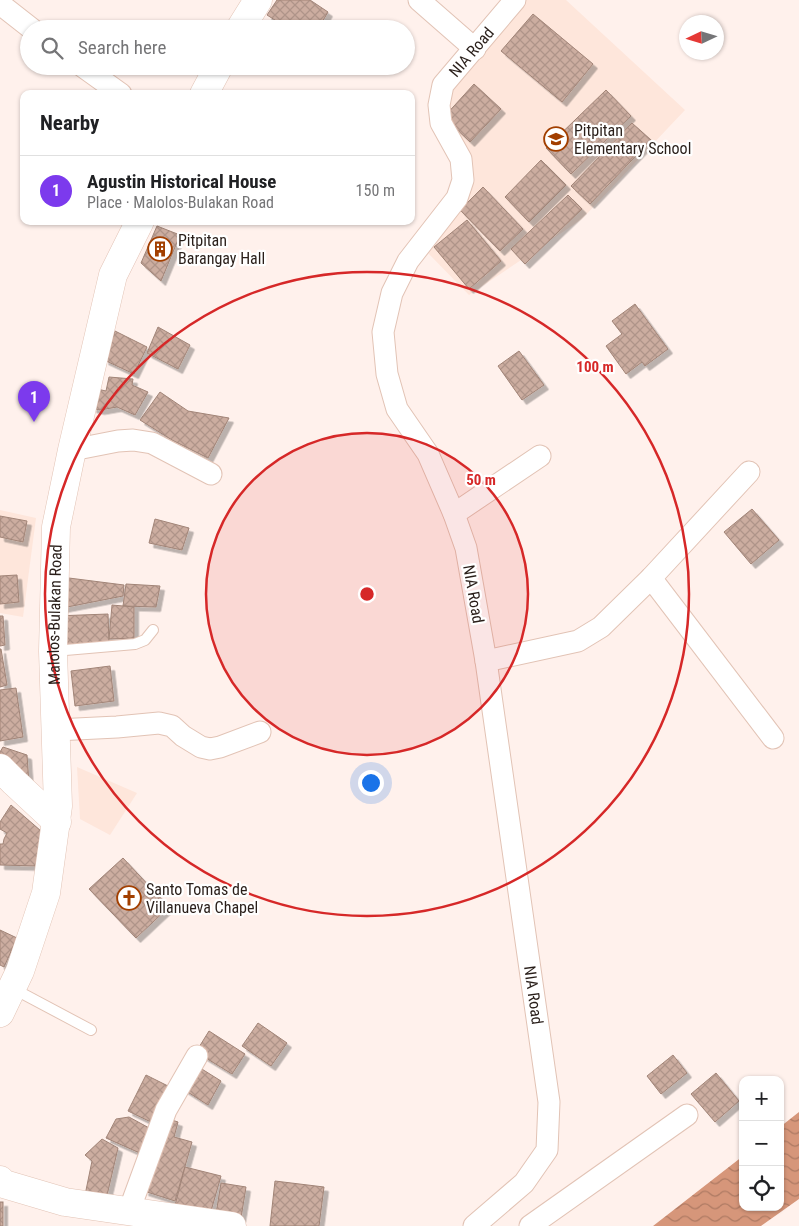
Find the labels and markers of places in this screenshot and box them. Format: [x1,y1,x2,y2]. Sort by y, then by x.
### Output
place label: Pitpitan Elementary School [574,121,691,158]
school or university icon: Pitpitan Elementary School [543,126,569,152]
place label: Pitpitan Barangay Hall [178,231,265,268]
building icon: Pitpitan Barangay Hall [147,236,173,262]
pin: 1 [18,381,50,422]
centre of rings [358,585,376,603]
place label: Santo Tomas de Villanueva Chapel [146,880,258,917]
church icon: Santo Tomas de Villanueva Chapel [116,885,142,911]

